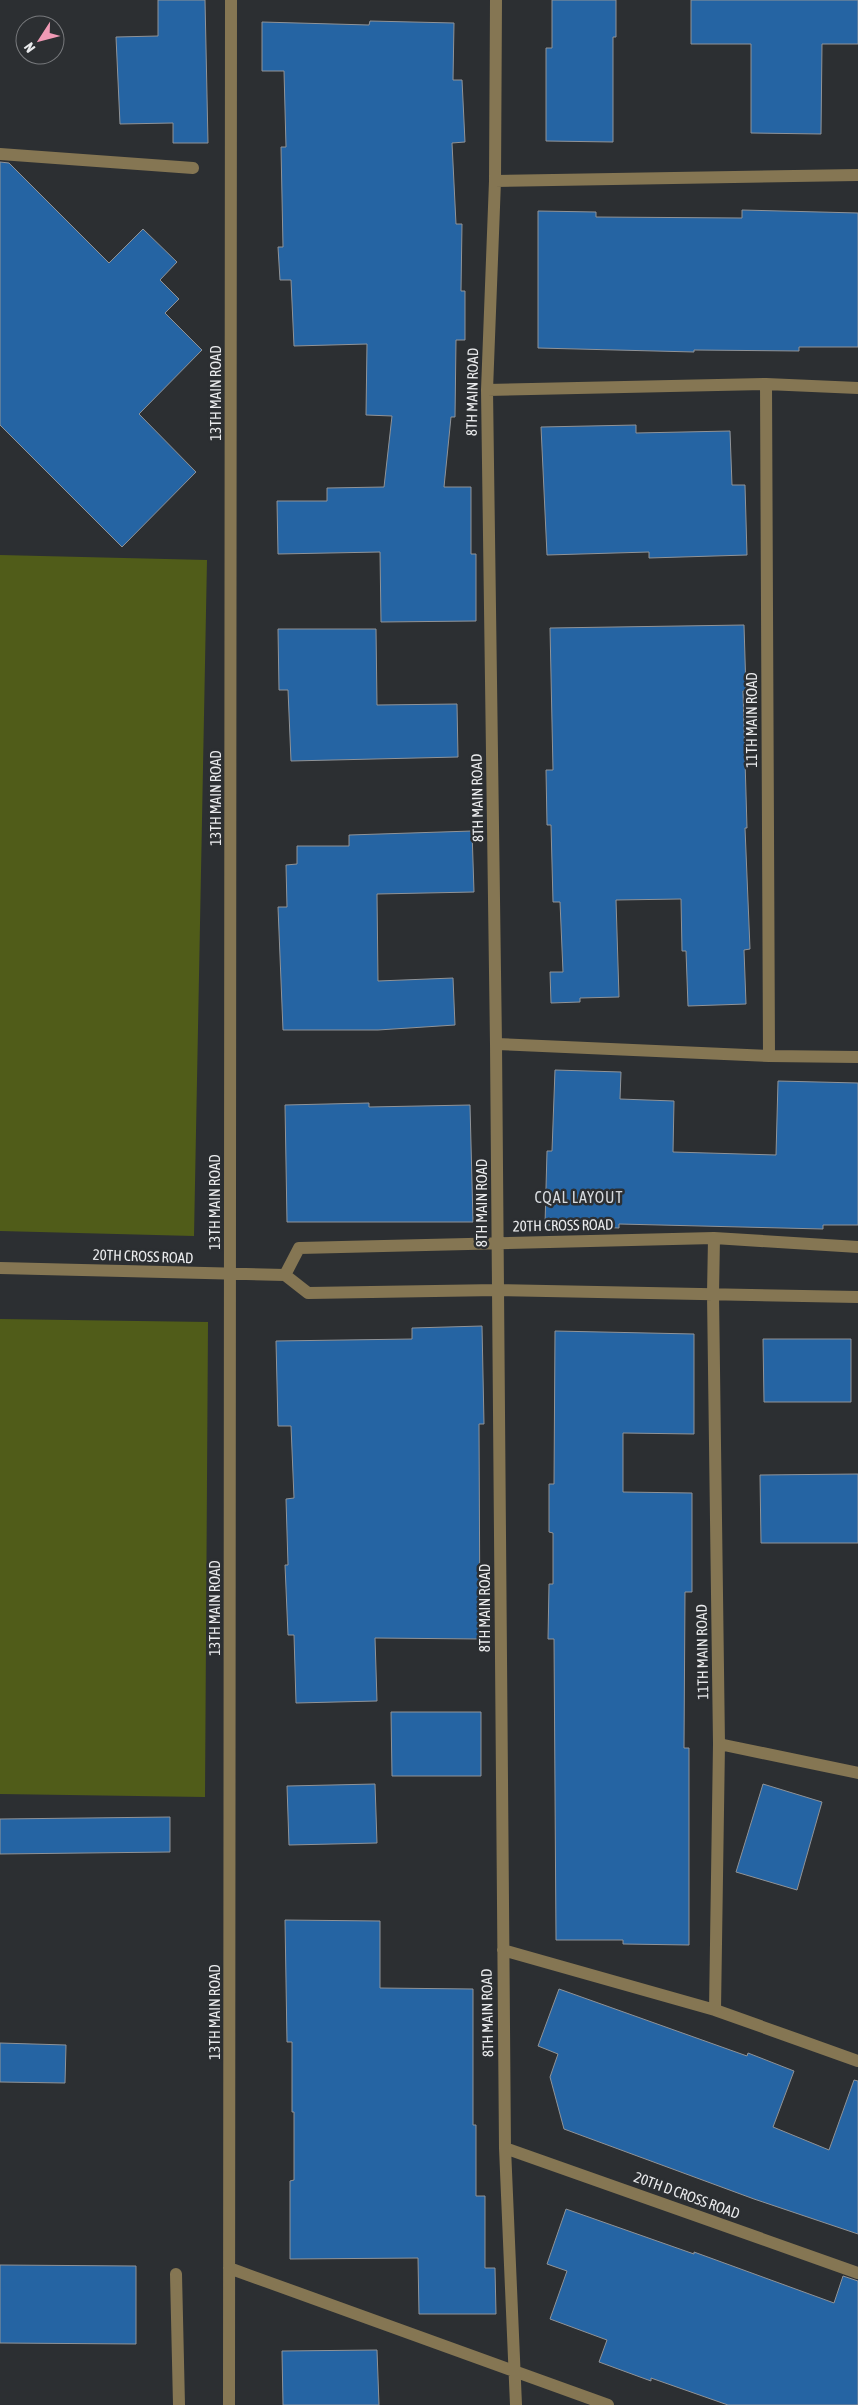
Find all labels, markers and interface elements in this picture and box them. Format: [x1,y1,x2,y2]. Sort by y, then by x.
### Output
north arrow [15,15,65,65]
text: N [21,40,38,56]
street label: 13TH MAIN ROAD [207,345,224,441]
street label: 8TH MAIN ROAD [463,348,481,436]
street label: 11TH MAIN ROAD [743,672,760,768]
street label: 13TH MAIN ROAD [207,750,224,846]
street label: 8TH MAIN ROAD [468,754,486,842]
street label: 13TH MAIN ROAD [206,1154,223,1250]
street label: 8TH MAIN ROAD [473,1159,490,1247]
district label: CQAL LAYOUT [534,1188,624,1206]
street label: 20TH CROSS ROAD [512,1216,614,1234]
street label: 20TH CROSS ROAD [92,1246,194,1266]
street label: 13TH MAIN ROAD [206,1560,223,1656]
street label: 8TH MAIN ROAD [476,1564,493,1652]
street label: 11TH MAIN ROAD [693,1604,711,1700]
street label: 13TH MAIN ROAD [206,1964,223,2060]
street label: 8TH MAIN ROAD [478,1969,496,2057]
street label: 20TH D CROSS ROAD [632,2168,742,2222]

